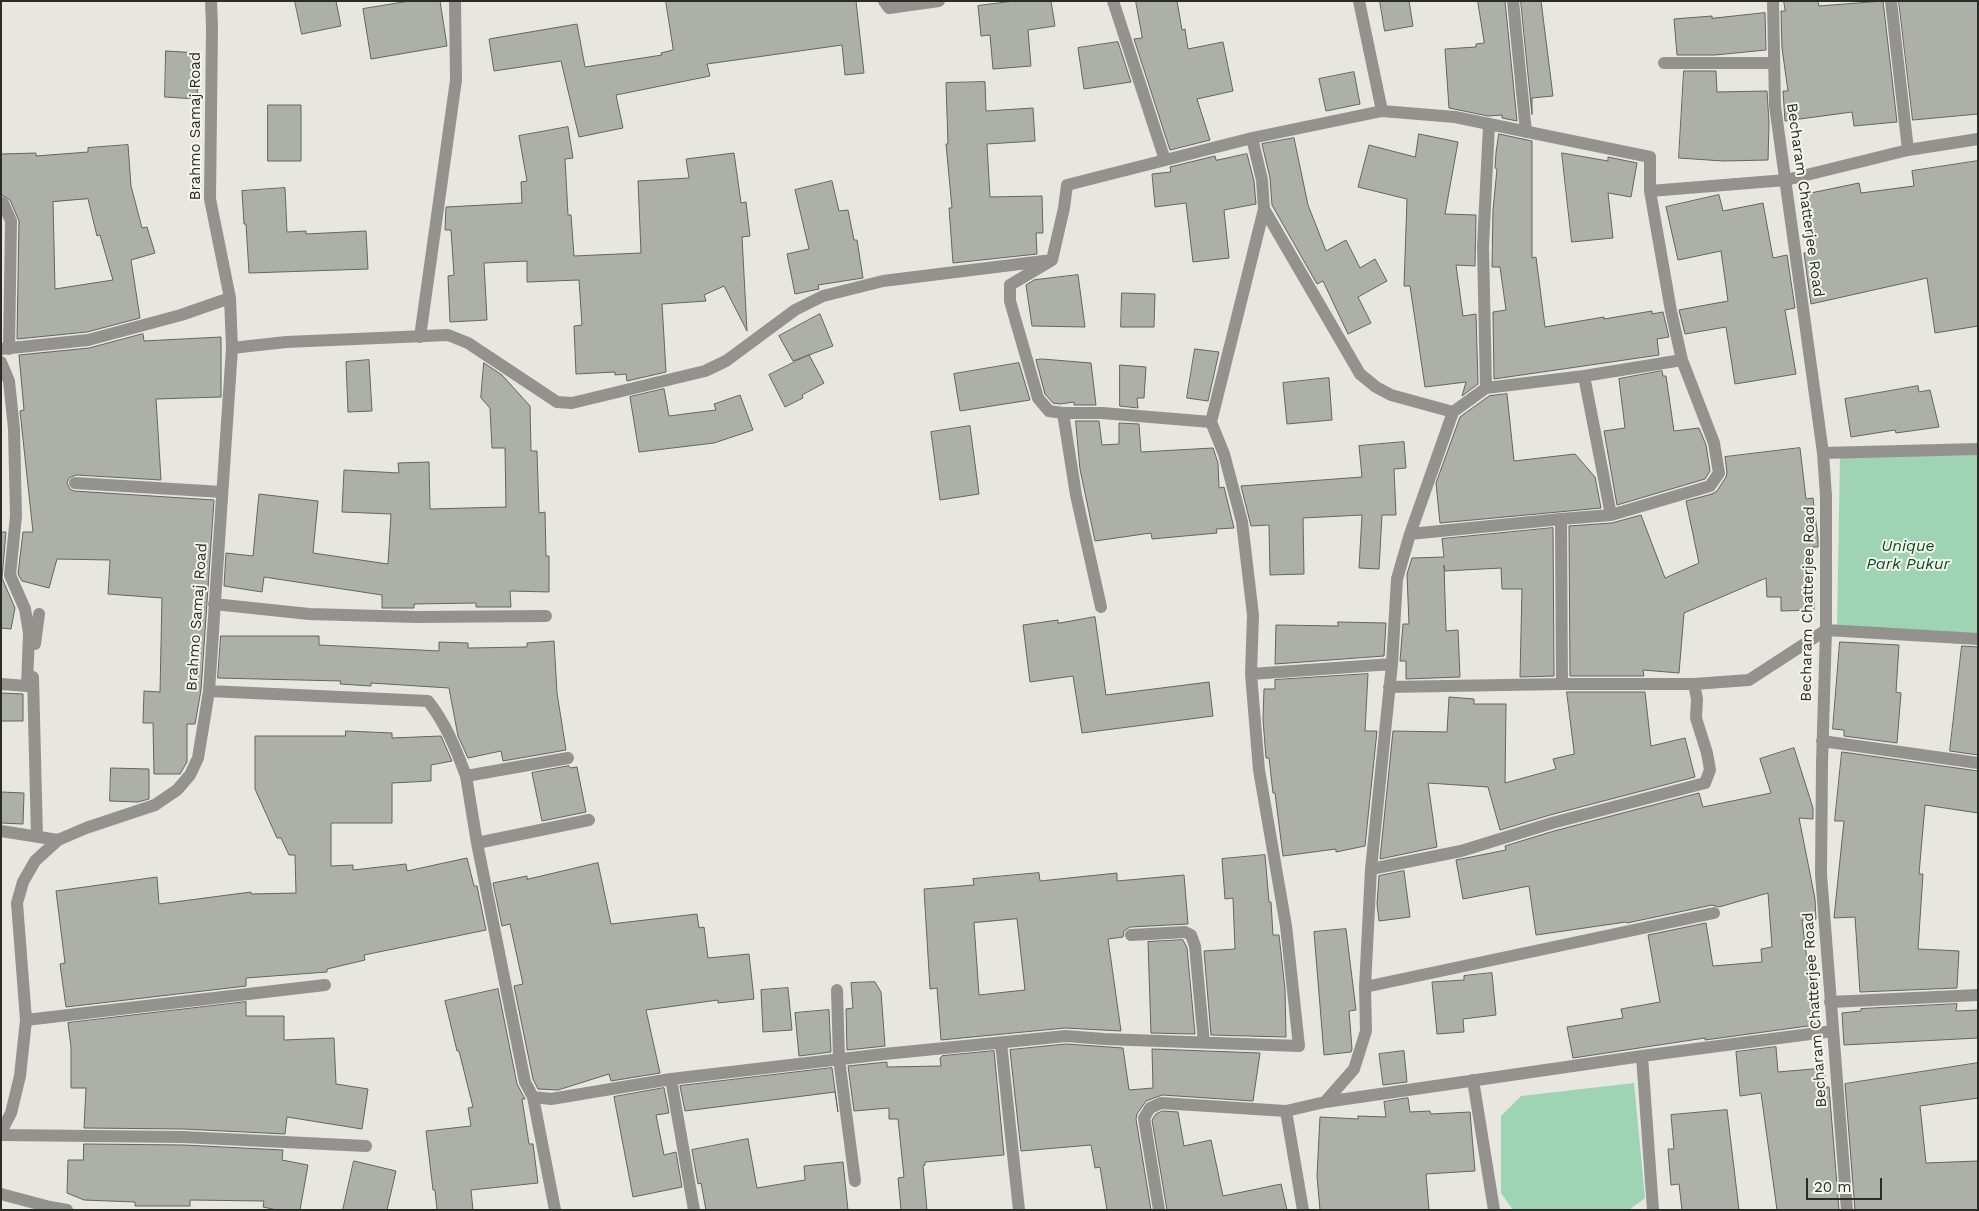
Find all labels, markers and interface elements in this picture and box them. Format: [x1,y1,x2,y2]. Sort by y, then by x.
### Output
street label: Brahmo Samaj Road [187,52,205,200]
street label: Becharam Chatterjee Road [1782,102,1828,298]
street label: Becharam Chatterjee Road [1797,506,1819,702]
water label: Unique Park Pukur [1866,536,1950,574]
street label: Brahmo Samaj Road [183,542,211,692]
street label: Becharam Chatterjee Road [1799,912,1831,1108]
scale bar [1809,1168,1885,1200]
text: 20 m [1814,1178,1852,1196]

